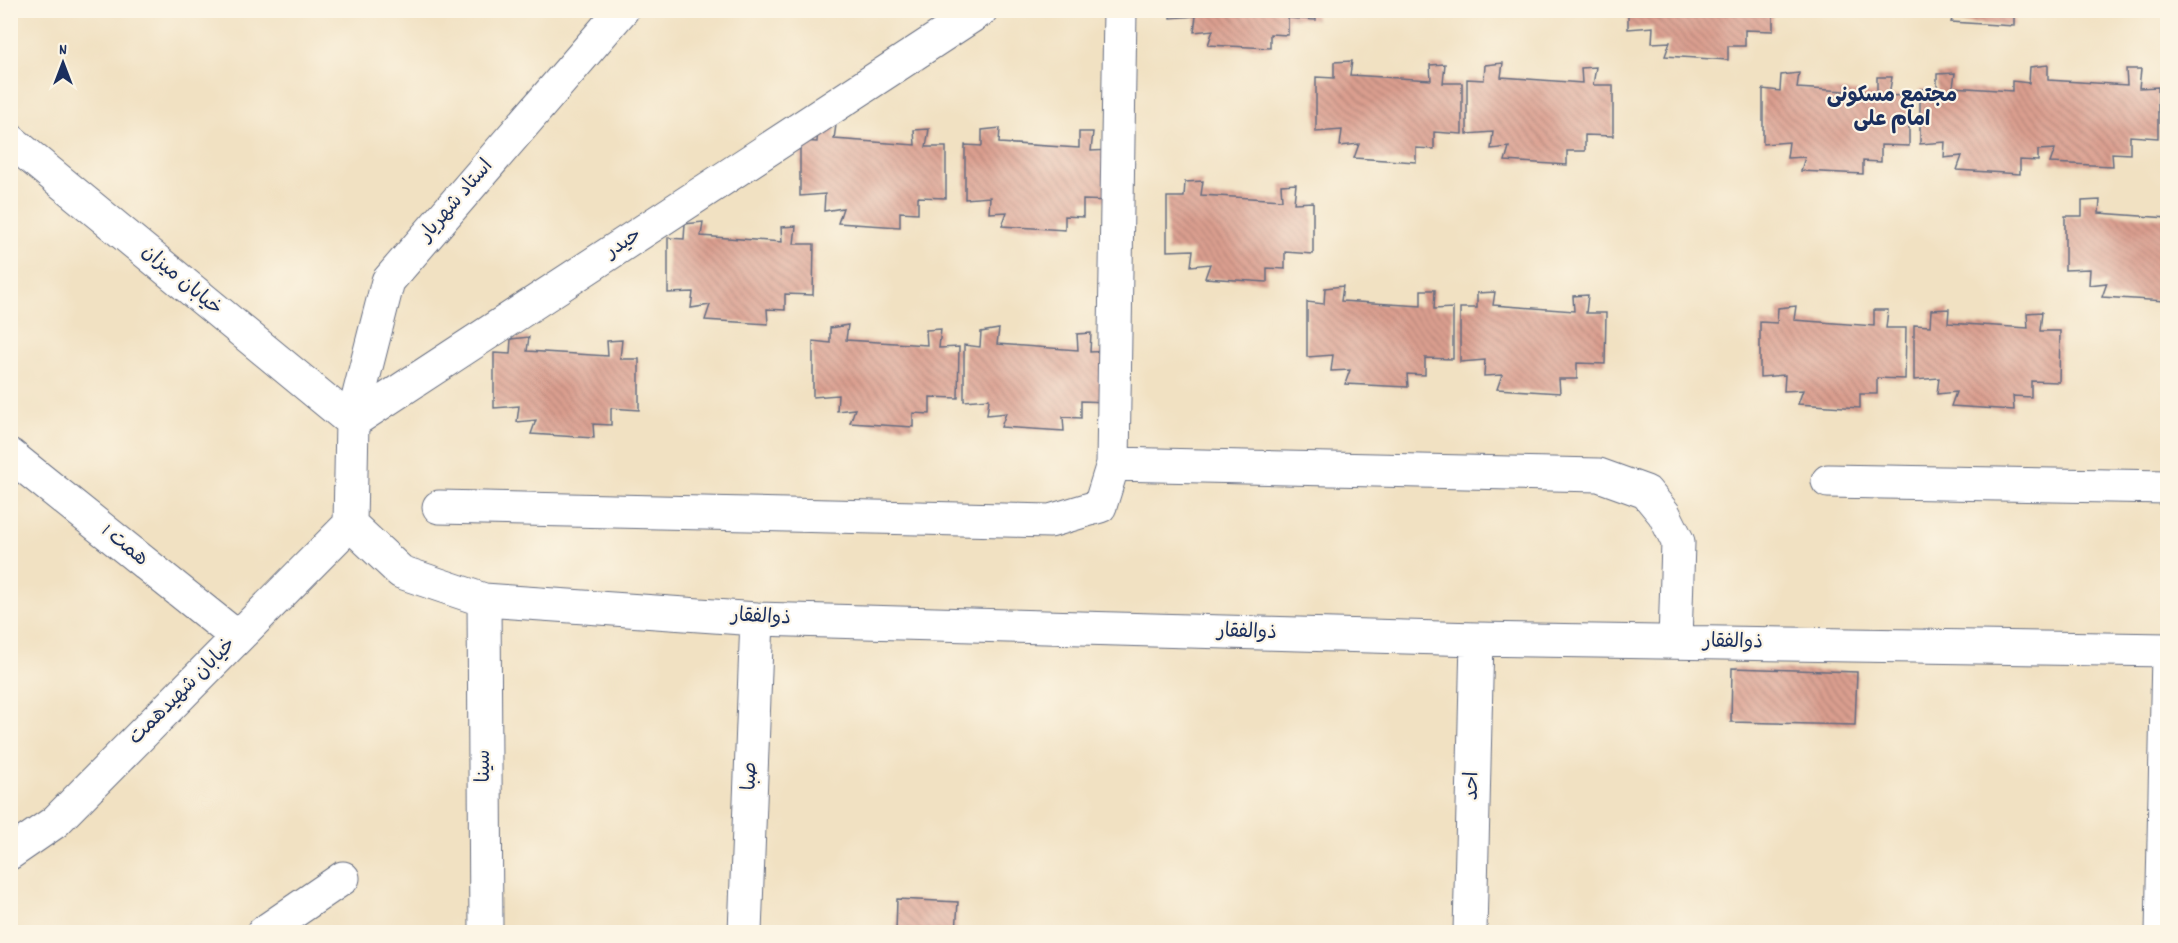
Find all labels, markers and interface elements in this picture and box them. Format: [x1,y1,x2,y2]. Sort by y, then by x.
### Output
north arrow [33,33,93,93]
text: N [59,39,67,62]
district label: مجتمع مسکونی امام علی [1827,82,1957,136]
street label: استاد شهریار [412,154,501,250]
street label: حیدر [599,222,648,267]
street label: خیابان میزان [135,239,227,323]
street label: همت 1 [94,518,154,574]
street label: ذوالفقار [728,602,792,634]
street label: ذوالفقار [1215,618,1277,648]
street label: ذوالفقار [1701,628,1763,658]
street label: خیابان شهیدهمت [123,632,243,752]
street label: سینا [471,750,499,782]
street label: صبا [737,761,765,791]
street label: احد [1459,771,1487,801]

